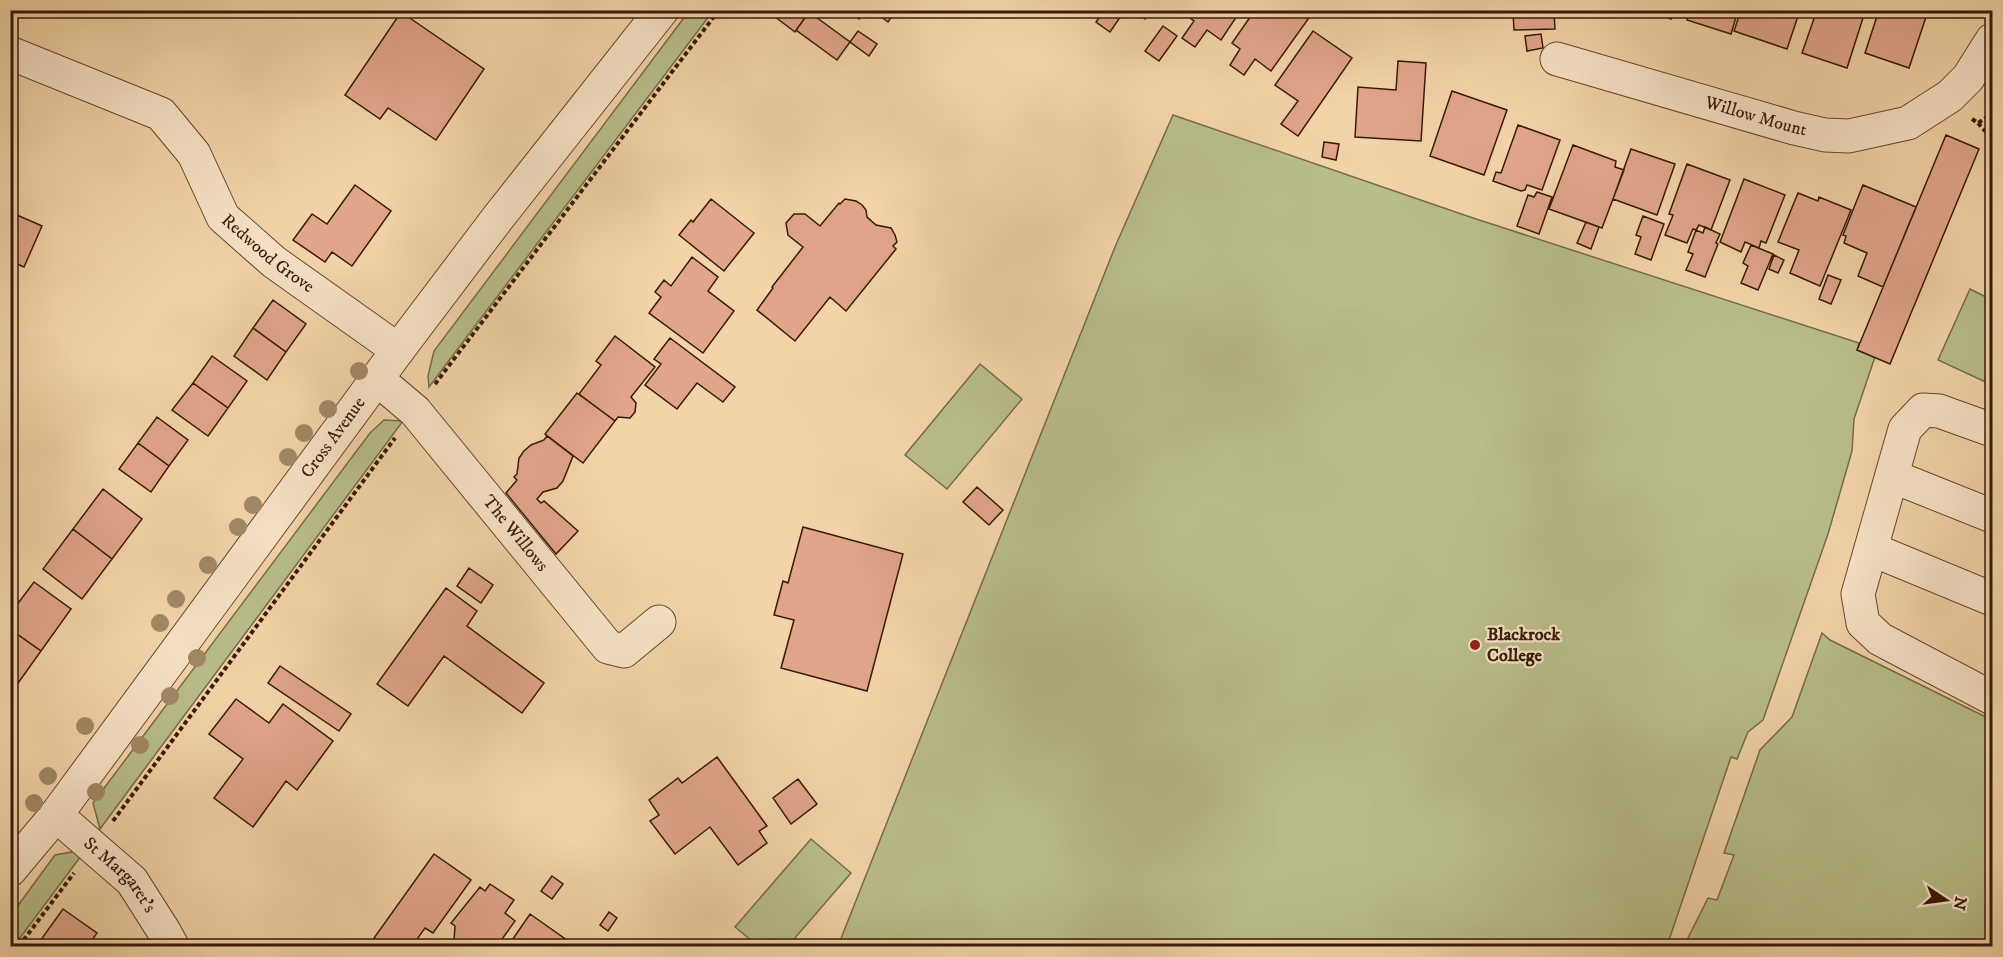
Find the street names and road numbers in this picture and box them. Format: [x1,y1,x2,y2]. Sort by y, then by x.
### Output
street label: Willow Mount [1701,91,1809,142]
street label: Redwood Grove [217,210,318,298]
street label: Cross Avenue [296,393,371,483]
street label: The Willows [477,491,553,576]
street label: St Margaret's [79,833,160,917]

